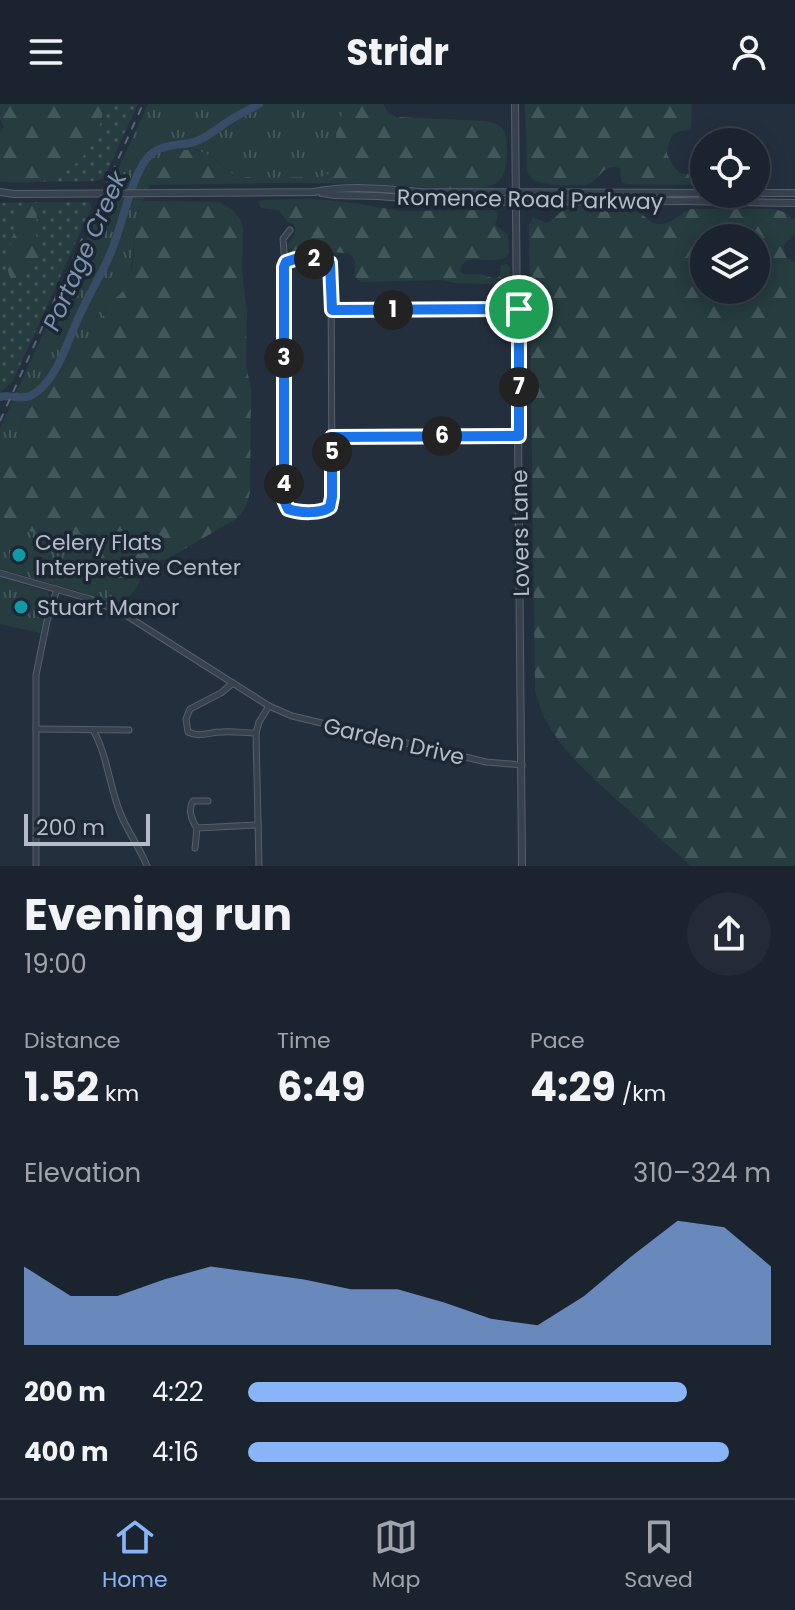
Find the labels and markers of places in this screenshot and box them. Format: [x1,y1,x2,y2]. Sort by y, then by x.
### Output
pin: 2 [294,239,334,279]
pin [485,275,553,343]
pin: 1 [373,290,413,330]
pin: 3 [264,338,304,378]
pin: 7 [499,367,539,407]
pin: 6 [422,416,462,456]
pin: 5 [312,432,352,472]
pin: 4 [264,464,304,504]
place label: Celery Flats Interpretive Center [35,527,241,583]
marker: Celery Flats Interpretive Center [10,546,28,564]
place label: Stuart Manor [37,592,179,623]
marker: Stuart Manor [12,598,30,616]

